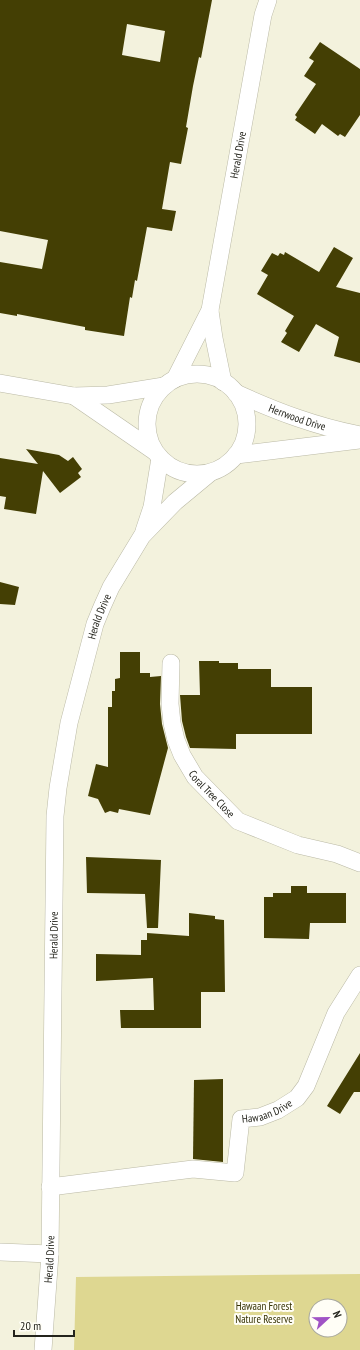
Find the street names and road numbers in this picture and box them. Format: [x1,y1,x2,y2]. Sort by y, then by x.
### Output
street label: Herald Drive [227,130,249,180]
street label: Herrwood Drive [267,401,328,434]
street label: Herald Drive [84,591,114,641]
street label: Coral Tree Close [186,768,238,821]
street label: Herald Drive [46,911,61,959]
street label: Hawaan Drive [241,1096,295,1126]
street label: Herald Drive [41,1235,57,1283]

